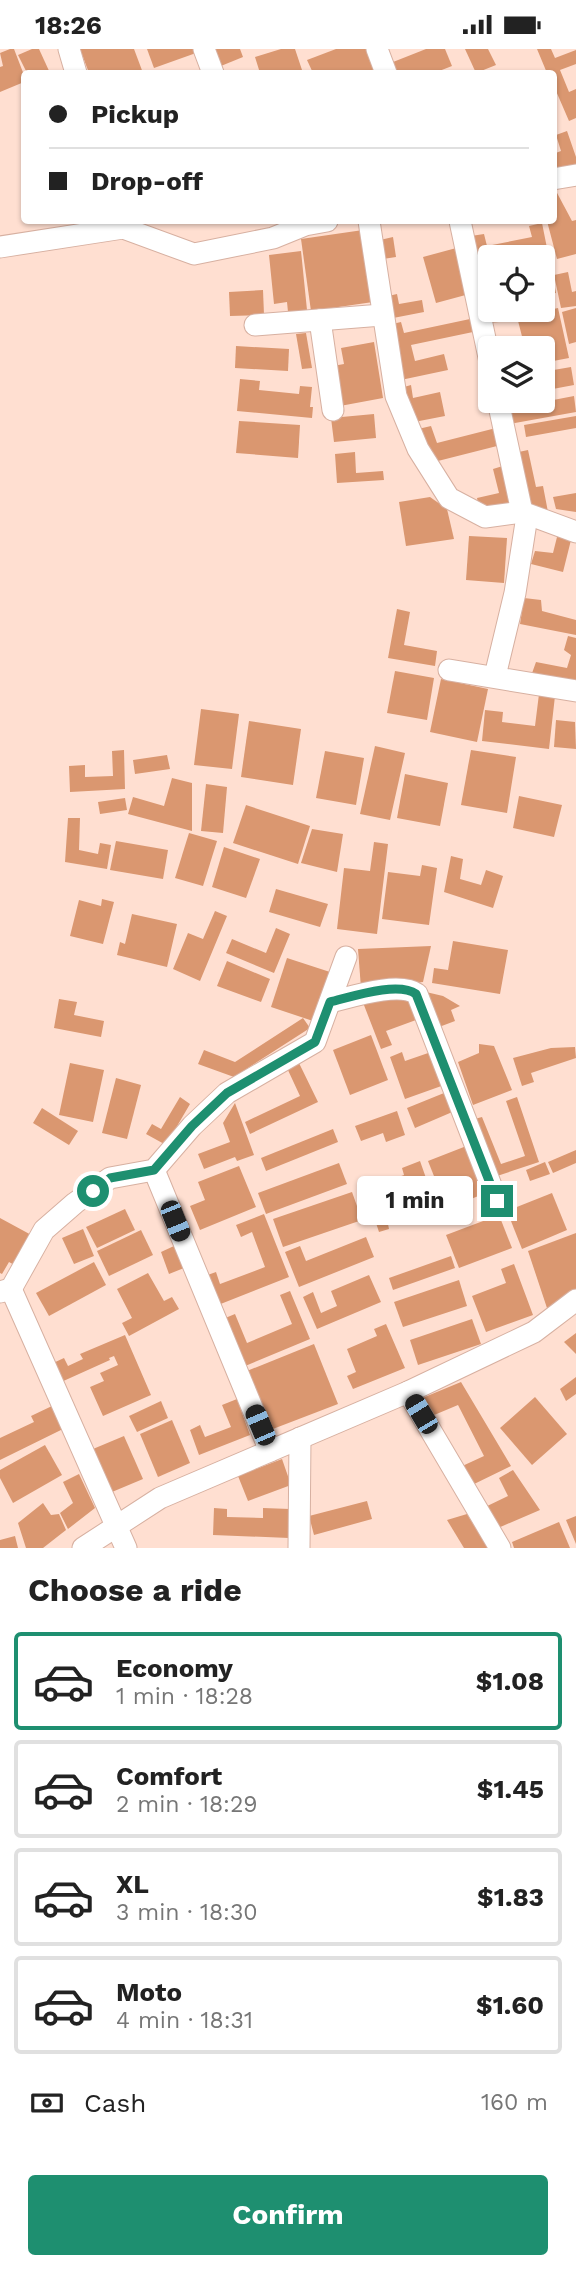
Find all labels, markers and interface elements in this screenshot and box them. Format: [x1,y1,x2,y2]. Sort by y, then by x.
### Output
text: 18:26 [35,10,102,40]
text: Pickup [91,99,179,129]
text: Drop-off [91,166,203,196]
map controls [478,245,555,413]
button: locate [478,245,555,322]
button: layers [478,336,555,413]
route start [77,1175,109,1207]
callout: 1 min [357,1177,472,1225]
route end [481,1185,513,1217]
text: 1 min [385,1187,445,1214]
car [158,1198,193,1244]
car [402,1391,441,1437]
car [243,1402,278,1448]
text: Choose a ride [28,1571,242,1609]
icon: car [32,1650,95,1713]
text: Economy [116,1653,233,1683]
text: $1.08 [476,1666,544,1696]
text: 1 min · 18:28 [116,1683,253,1710]
icon: car [32,1758,95,1821]
text: Comfort [116,1761,222,1791]
text: $1.45 [477,1774,544,1804]
text: 2 min · 18:29 [116,1791,258,1818]
icon: car [32,1866,95,1929]
text: XL [116,1869,149,1899]
text: $1.83 [477,1882,544,1912]
text: 3 min · 18:30 [116,1899,258,1926]
icon: car [32,1974,95,2037]
text: Moto [116,1977,182,2007]
text: $1.60 [476,1990,544,2020]
text: 4 min · 18:31 [116,2007,253,2034]
icon: cash [28,2084,66,2122]
text: Cash [84,2088,146,2118]
text: 160 m [481,2089,548,2116]
button: Confirm [28,2175,548,2255]

